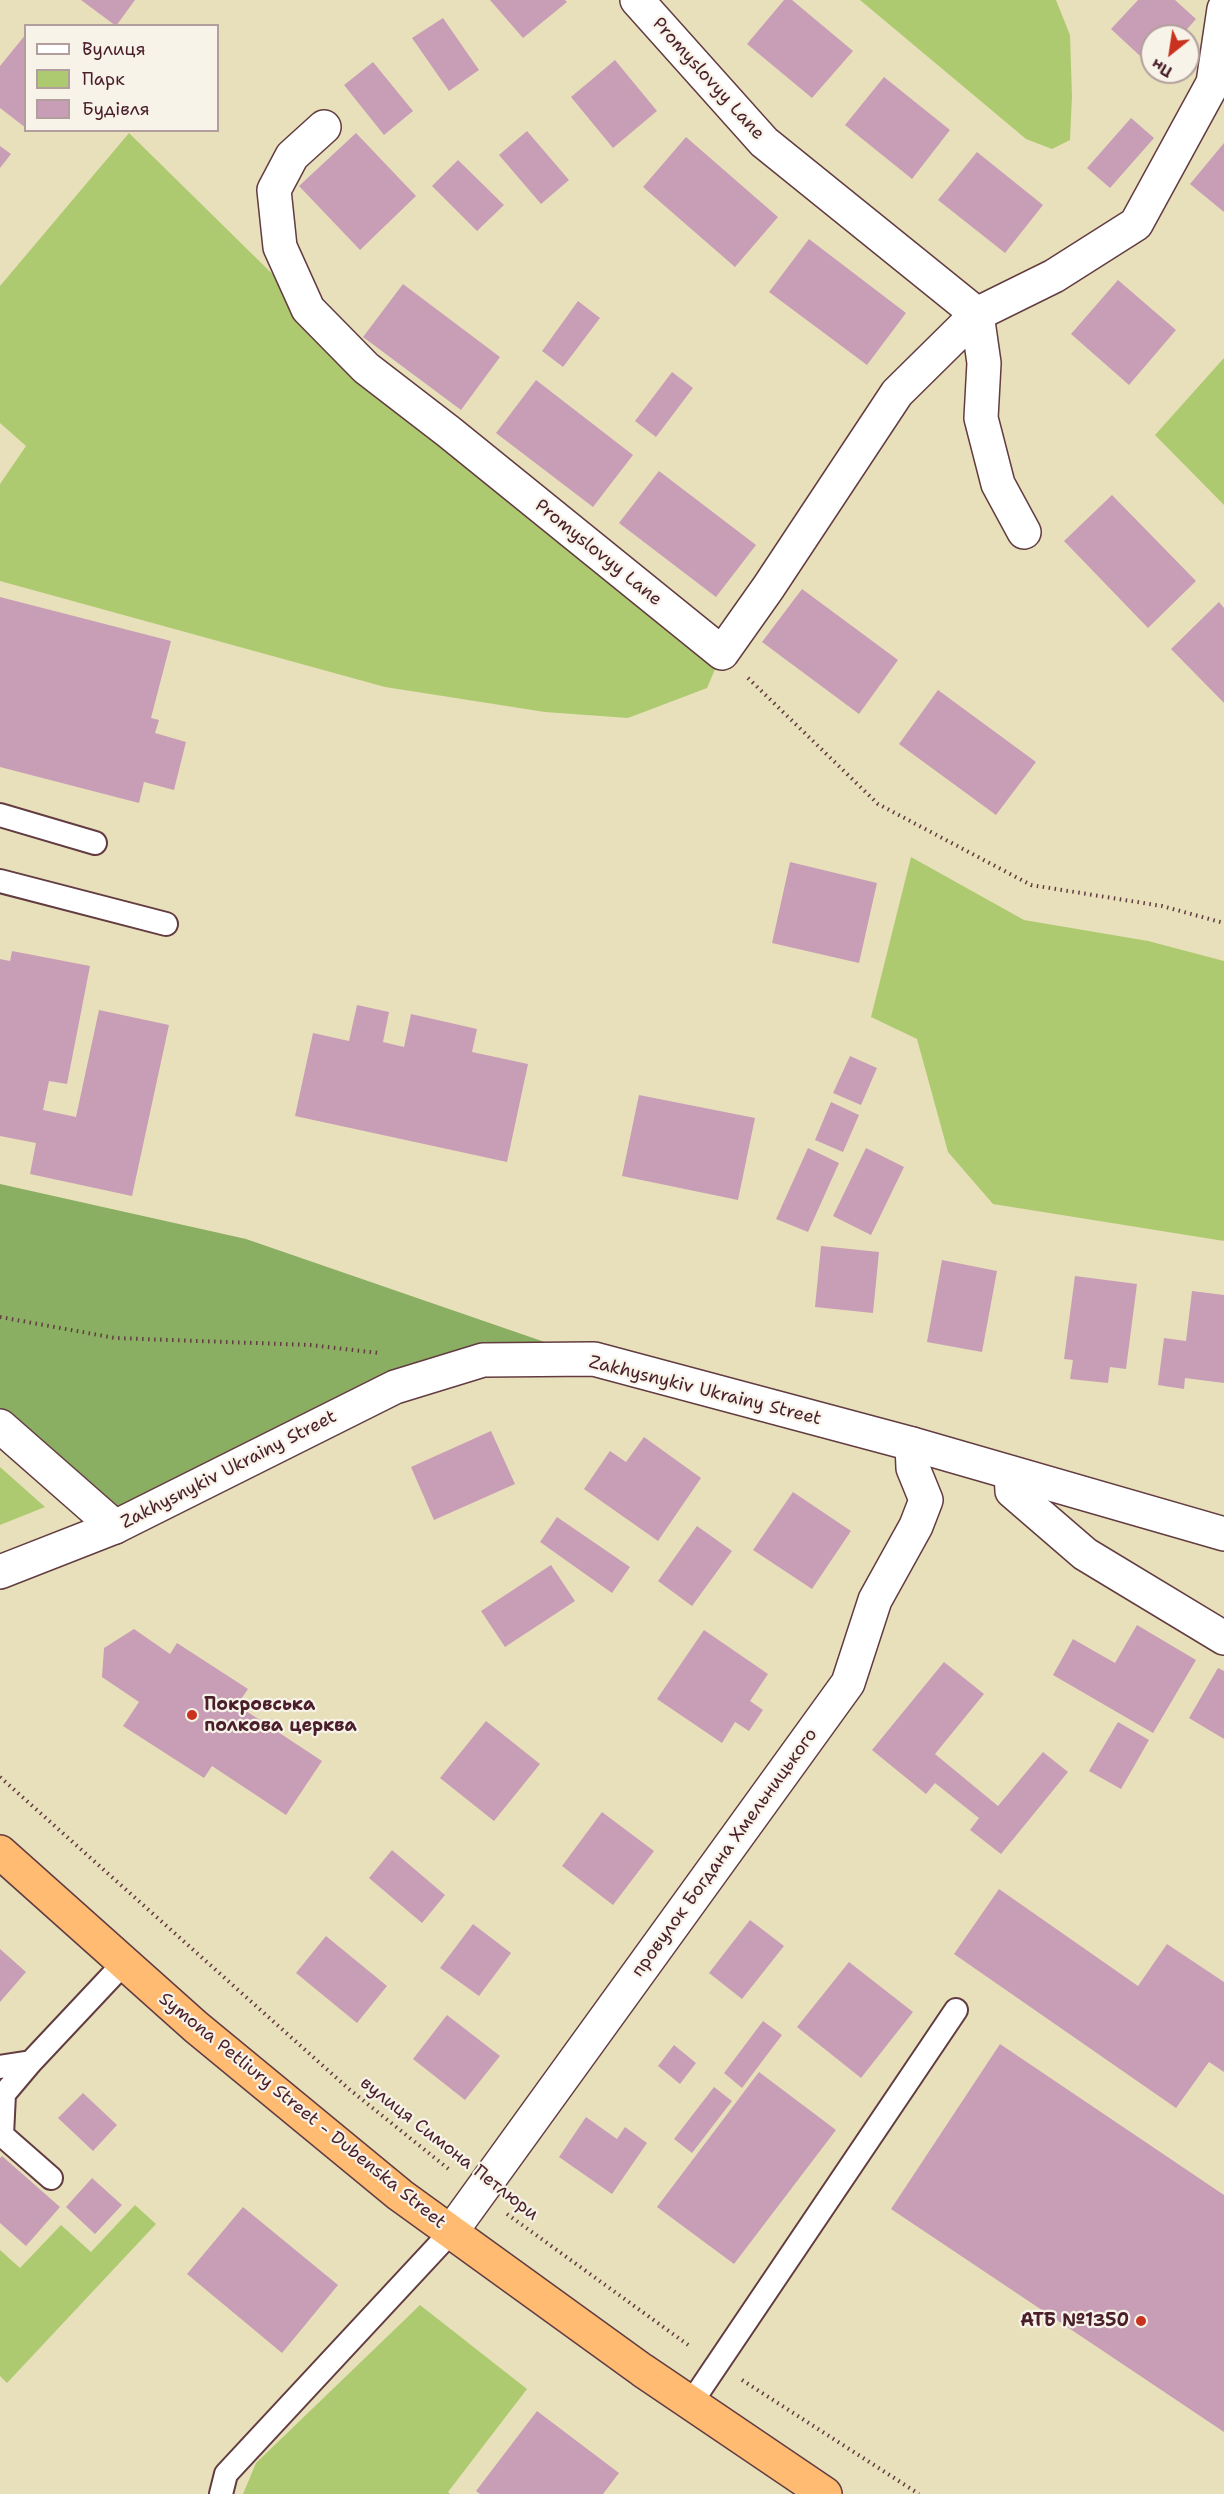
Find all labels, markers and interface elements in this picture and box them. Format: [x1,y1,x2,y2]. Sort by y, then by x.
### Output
street label: Promyslovyy Lane [647,13,769,145]
legend [24,24,219,132]
north arrow [1140,24,1200,84]
text: Вулиця [82,37,146,61]
text: Пн [1147,54,1176,83]
text: Парк [82,67,125,91]
text: Будівля [82,97,150,121]
street label: Promyslovyy Lane [530,495,666,611]
street label: Zakhysnykiv Ukrainy Street [587,1352,823,1430]
street label: Zakhysnykiv Ukrainy Street [118,1406,340,1534]
place label: Покровська полкова церква [204,1694,357,1736]
marker: Покровська полкова церква [185,1708,199,1722]
street label: провулок Богдана Хмельницького [628,1725,822,1981]
street label: Symona Petliury Street - Dubenska Street [154,1988,450,2234]
street label: вулиця Симона Петлюри [355,2073,543,2225]
place label: АТБ №1350 [1020,2310,1129,2332]
marker: АТБ №1350 [1134,2314,1148,2328]

